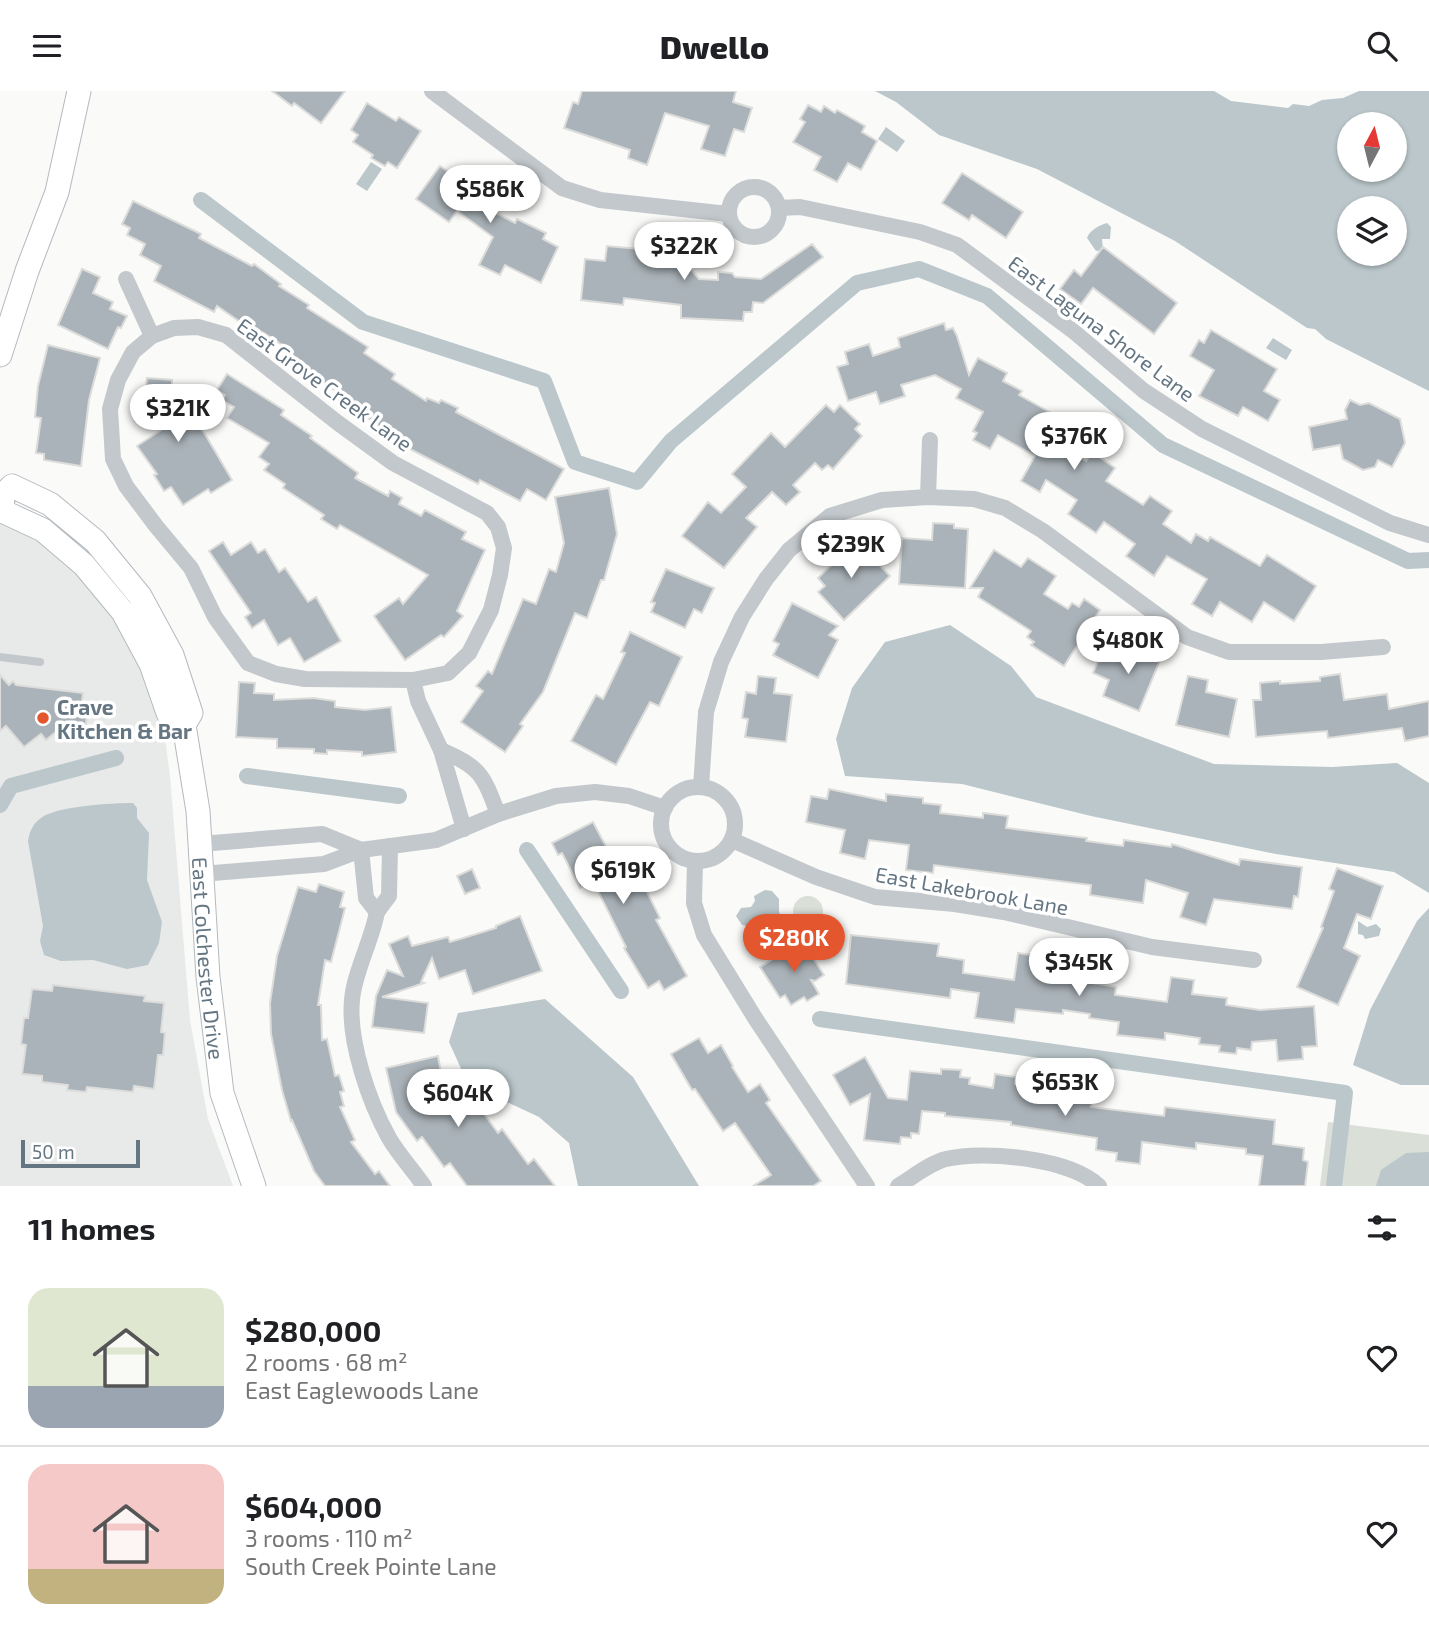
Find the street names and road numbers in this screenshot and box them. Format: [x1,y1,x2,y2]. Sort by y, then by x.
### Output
street label: East Laguna Shore Lane [1004,250,1200,406]
street label: East Grove Creek Lane [233,312,417,456]
street label: East Colchester Drive [188,856,230,1061]
street label: East Lakebrook Lane [874,861,1070,919]

